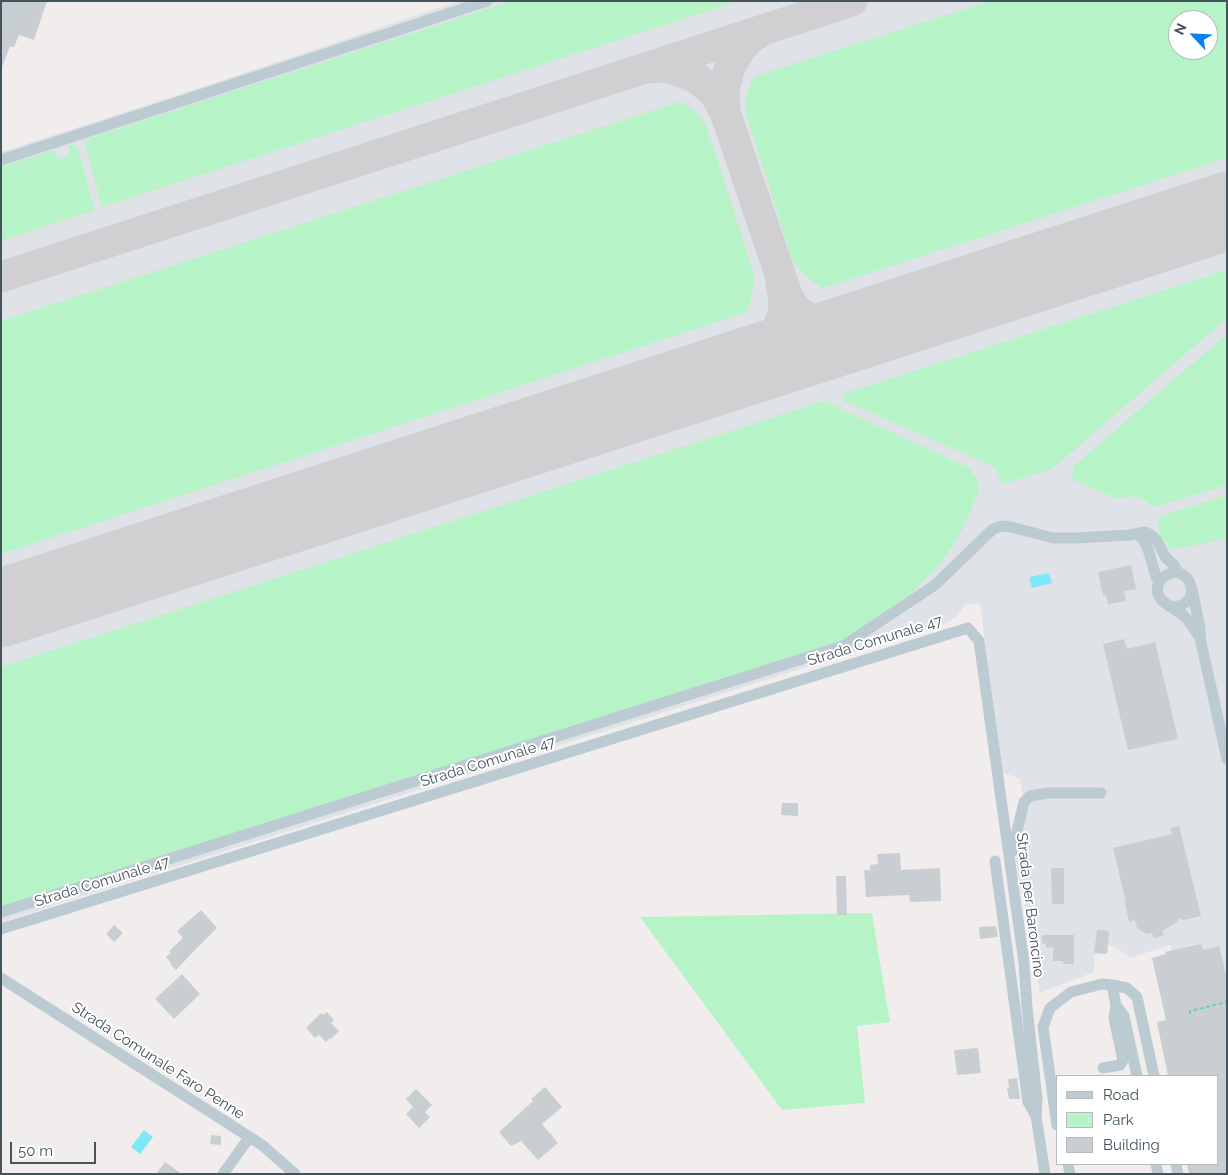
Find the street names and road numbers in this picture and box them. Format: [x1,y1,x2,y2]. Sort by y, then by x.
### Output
street label: Strada Comunale 47 [805,612,945,670]
street label: Strada Comunale 47 [418,733,558,791]
street label: Strada per Baroncino [1012,831,1048,979]
street label: Strada Comunale 47 [32,853,172,911]
street label: Strada Comunale Faro Penne [68,998,248,1124]

